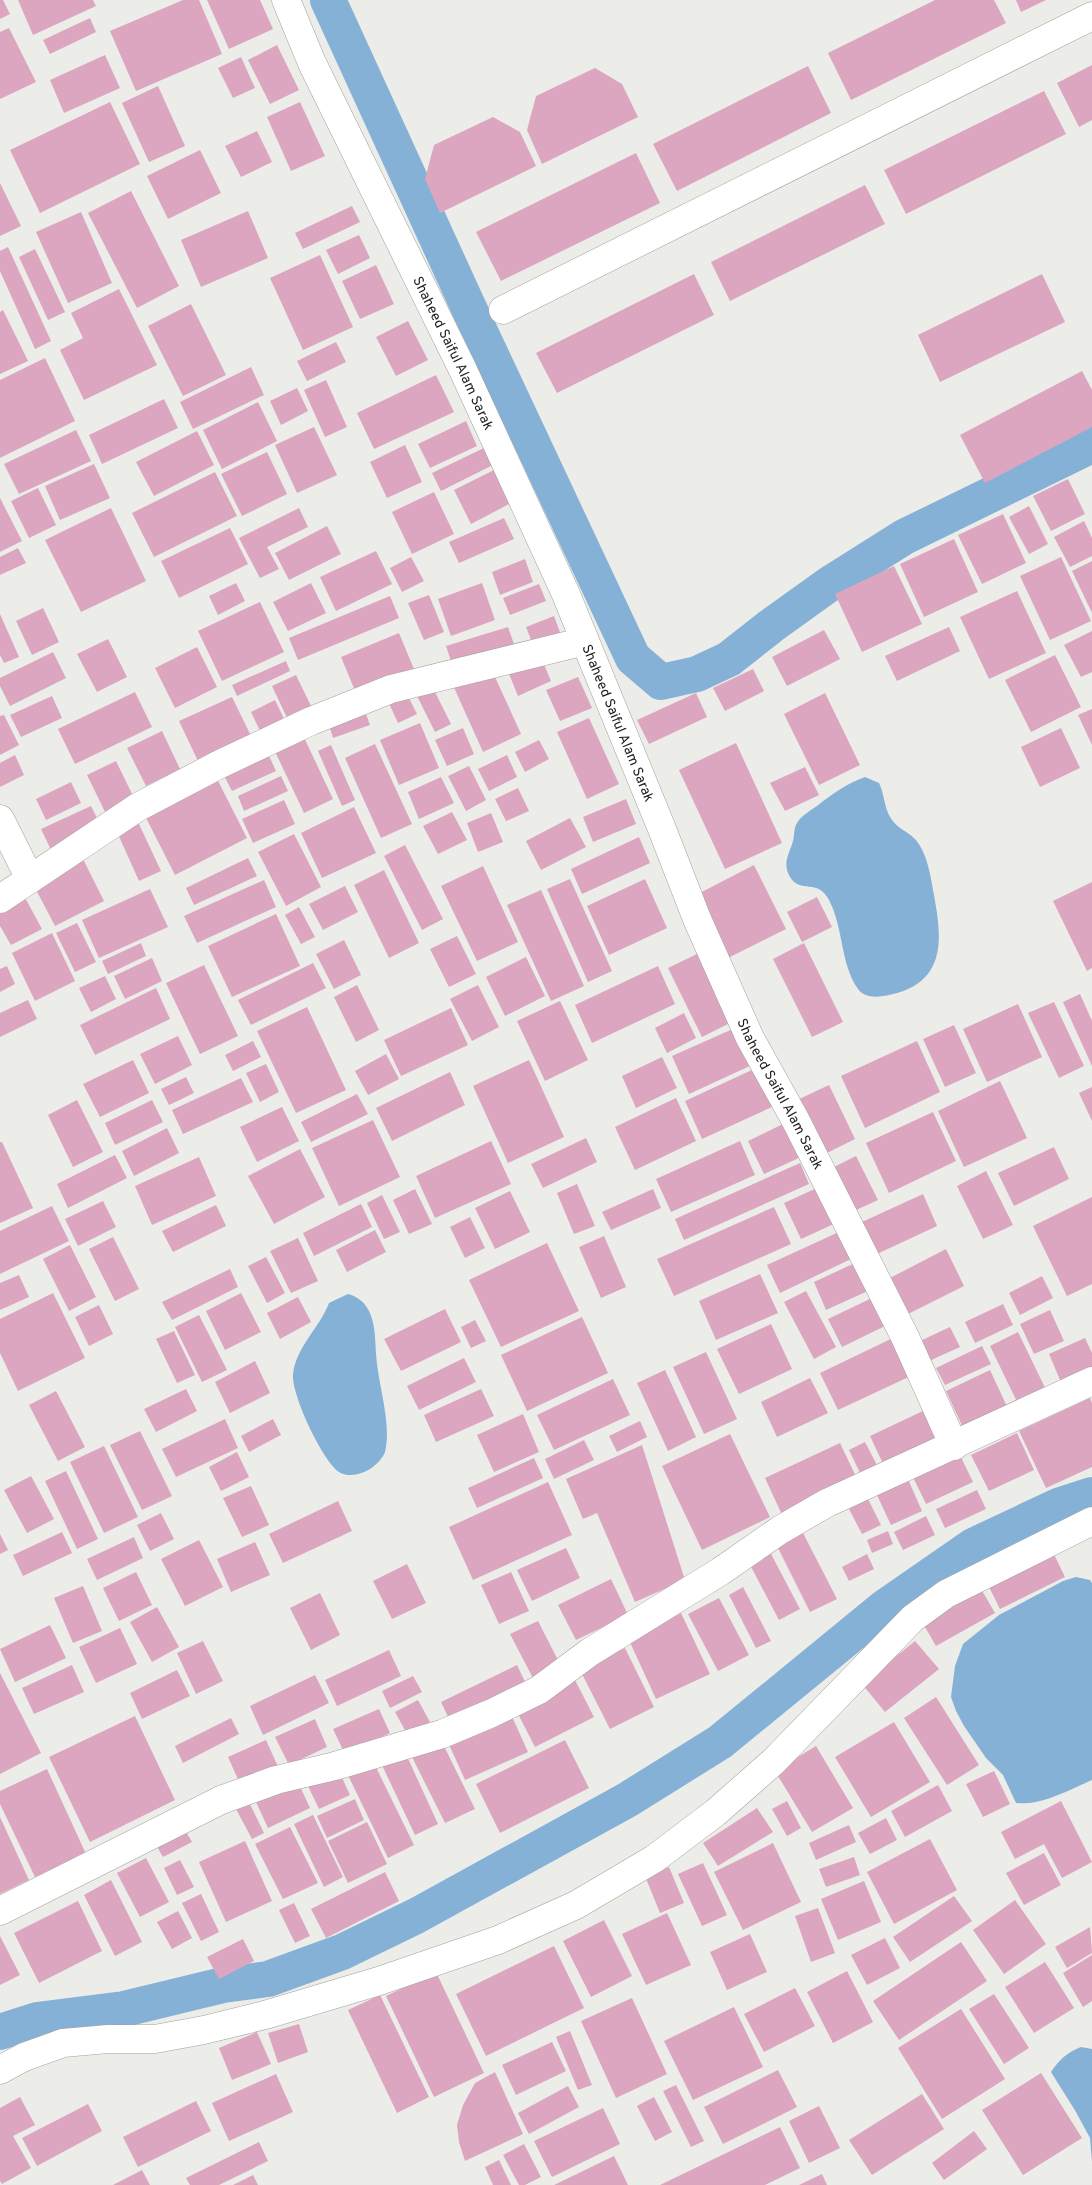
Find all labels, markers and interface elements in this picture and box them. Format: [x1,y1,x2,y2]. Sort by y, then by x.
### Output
street label: Shaheed Saiful Alam Sarak [408,274,496,433]
street label: Shaheed Saiful Alam Sarak [577,642,657,805]
street label: Shaheed Saiful Alam Sarak [732,1016,826,1173]

